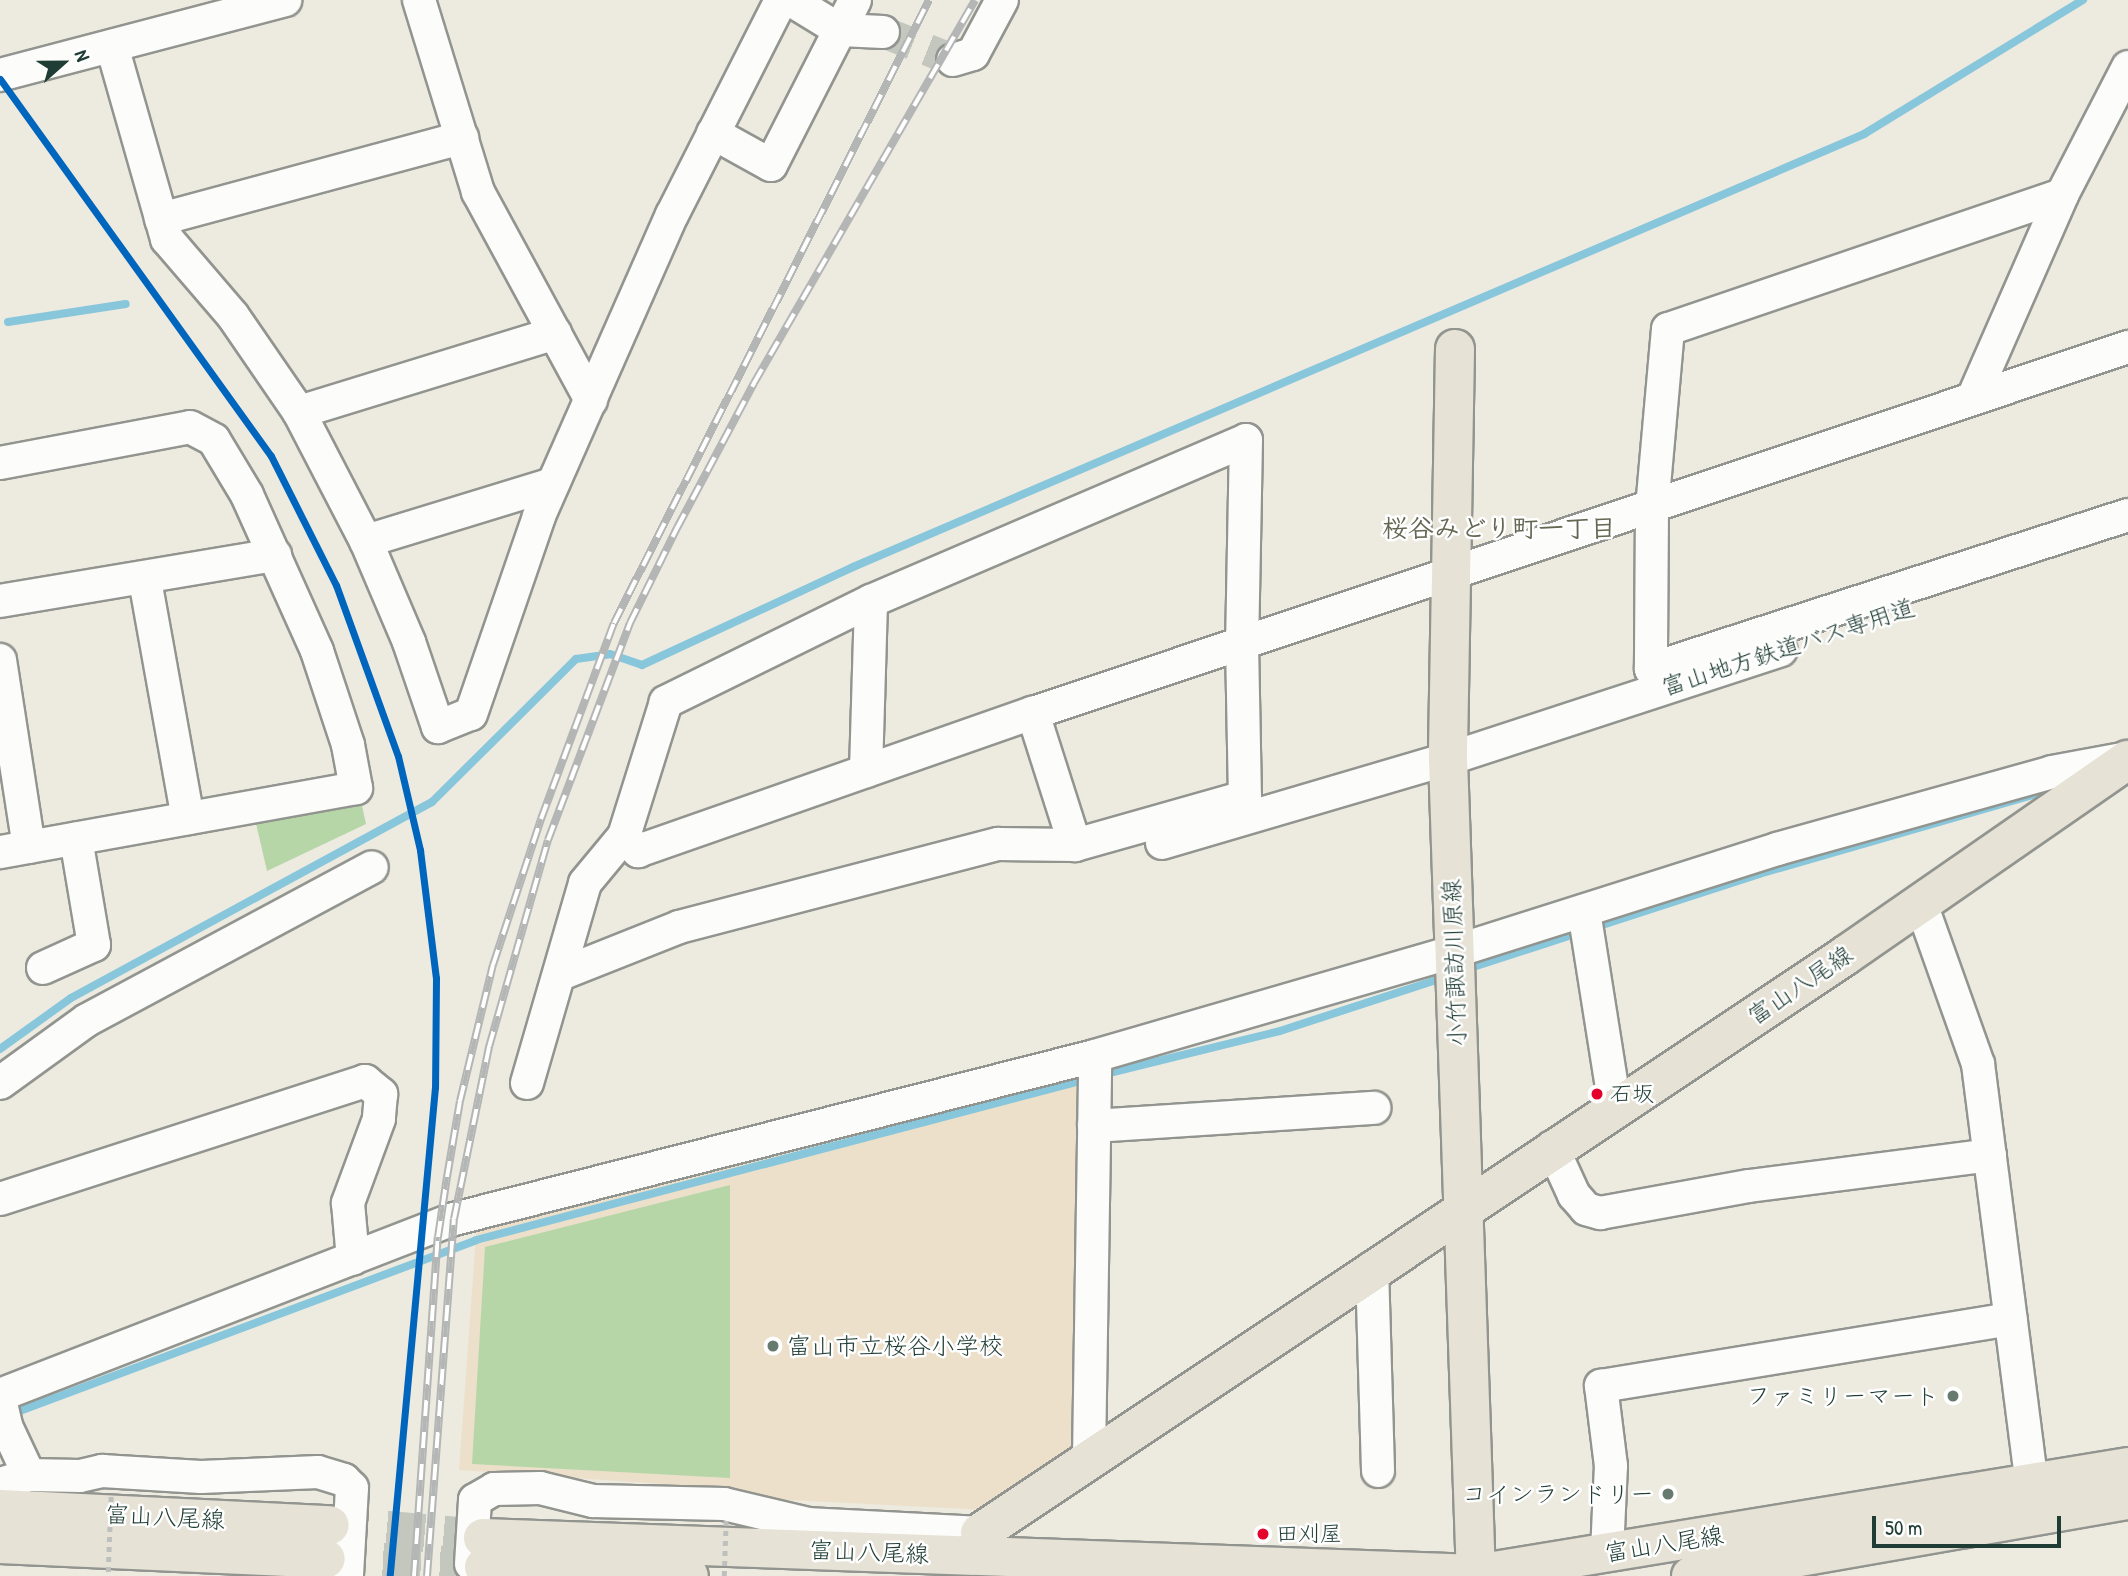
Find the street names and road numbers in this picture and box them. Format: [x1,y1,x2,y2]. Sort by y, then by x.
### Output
street label: 富山地方鉄道バス専用道 [1658,593,1918,701]
street label: 小竹諏訪川原線 [1437,879,1471,1047]
street label: 富山八尾線 [1742,940,1858,1030]
street label: 富山八尾線 [104,1499,226,1535]
street label: 富山八尾線 [1602,1520,1726,1568]
street label: 富山八尾線 [809,1536,929,1568]

